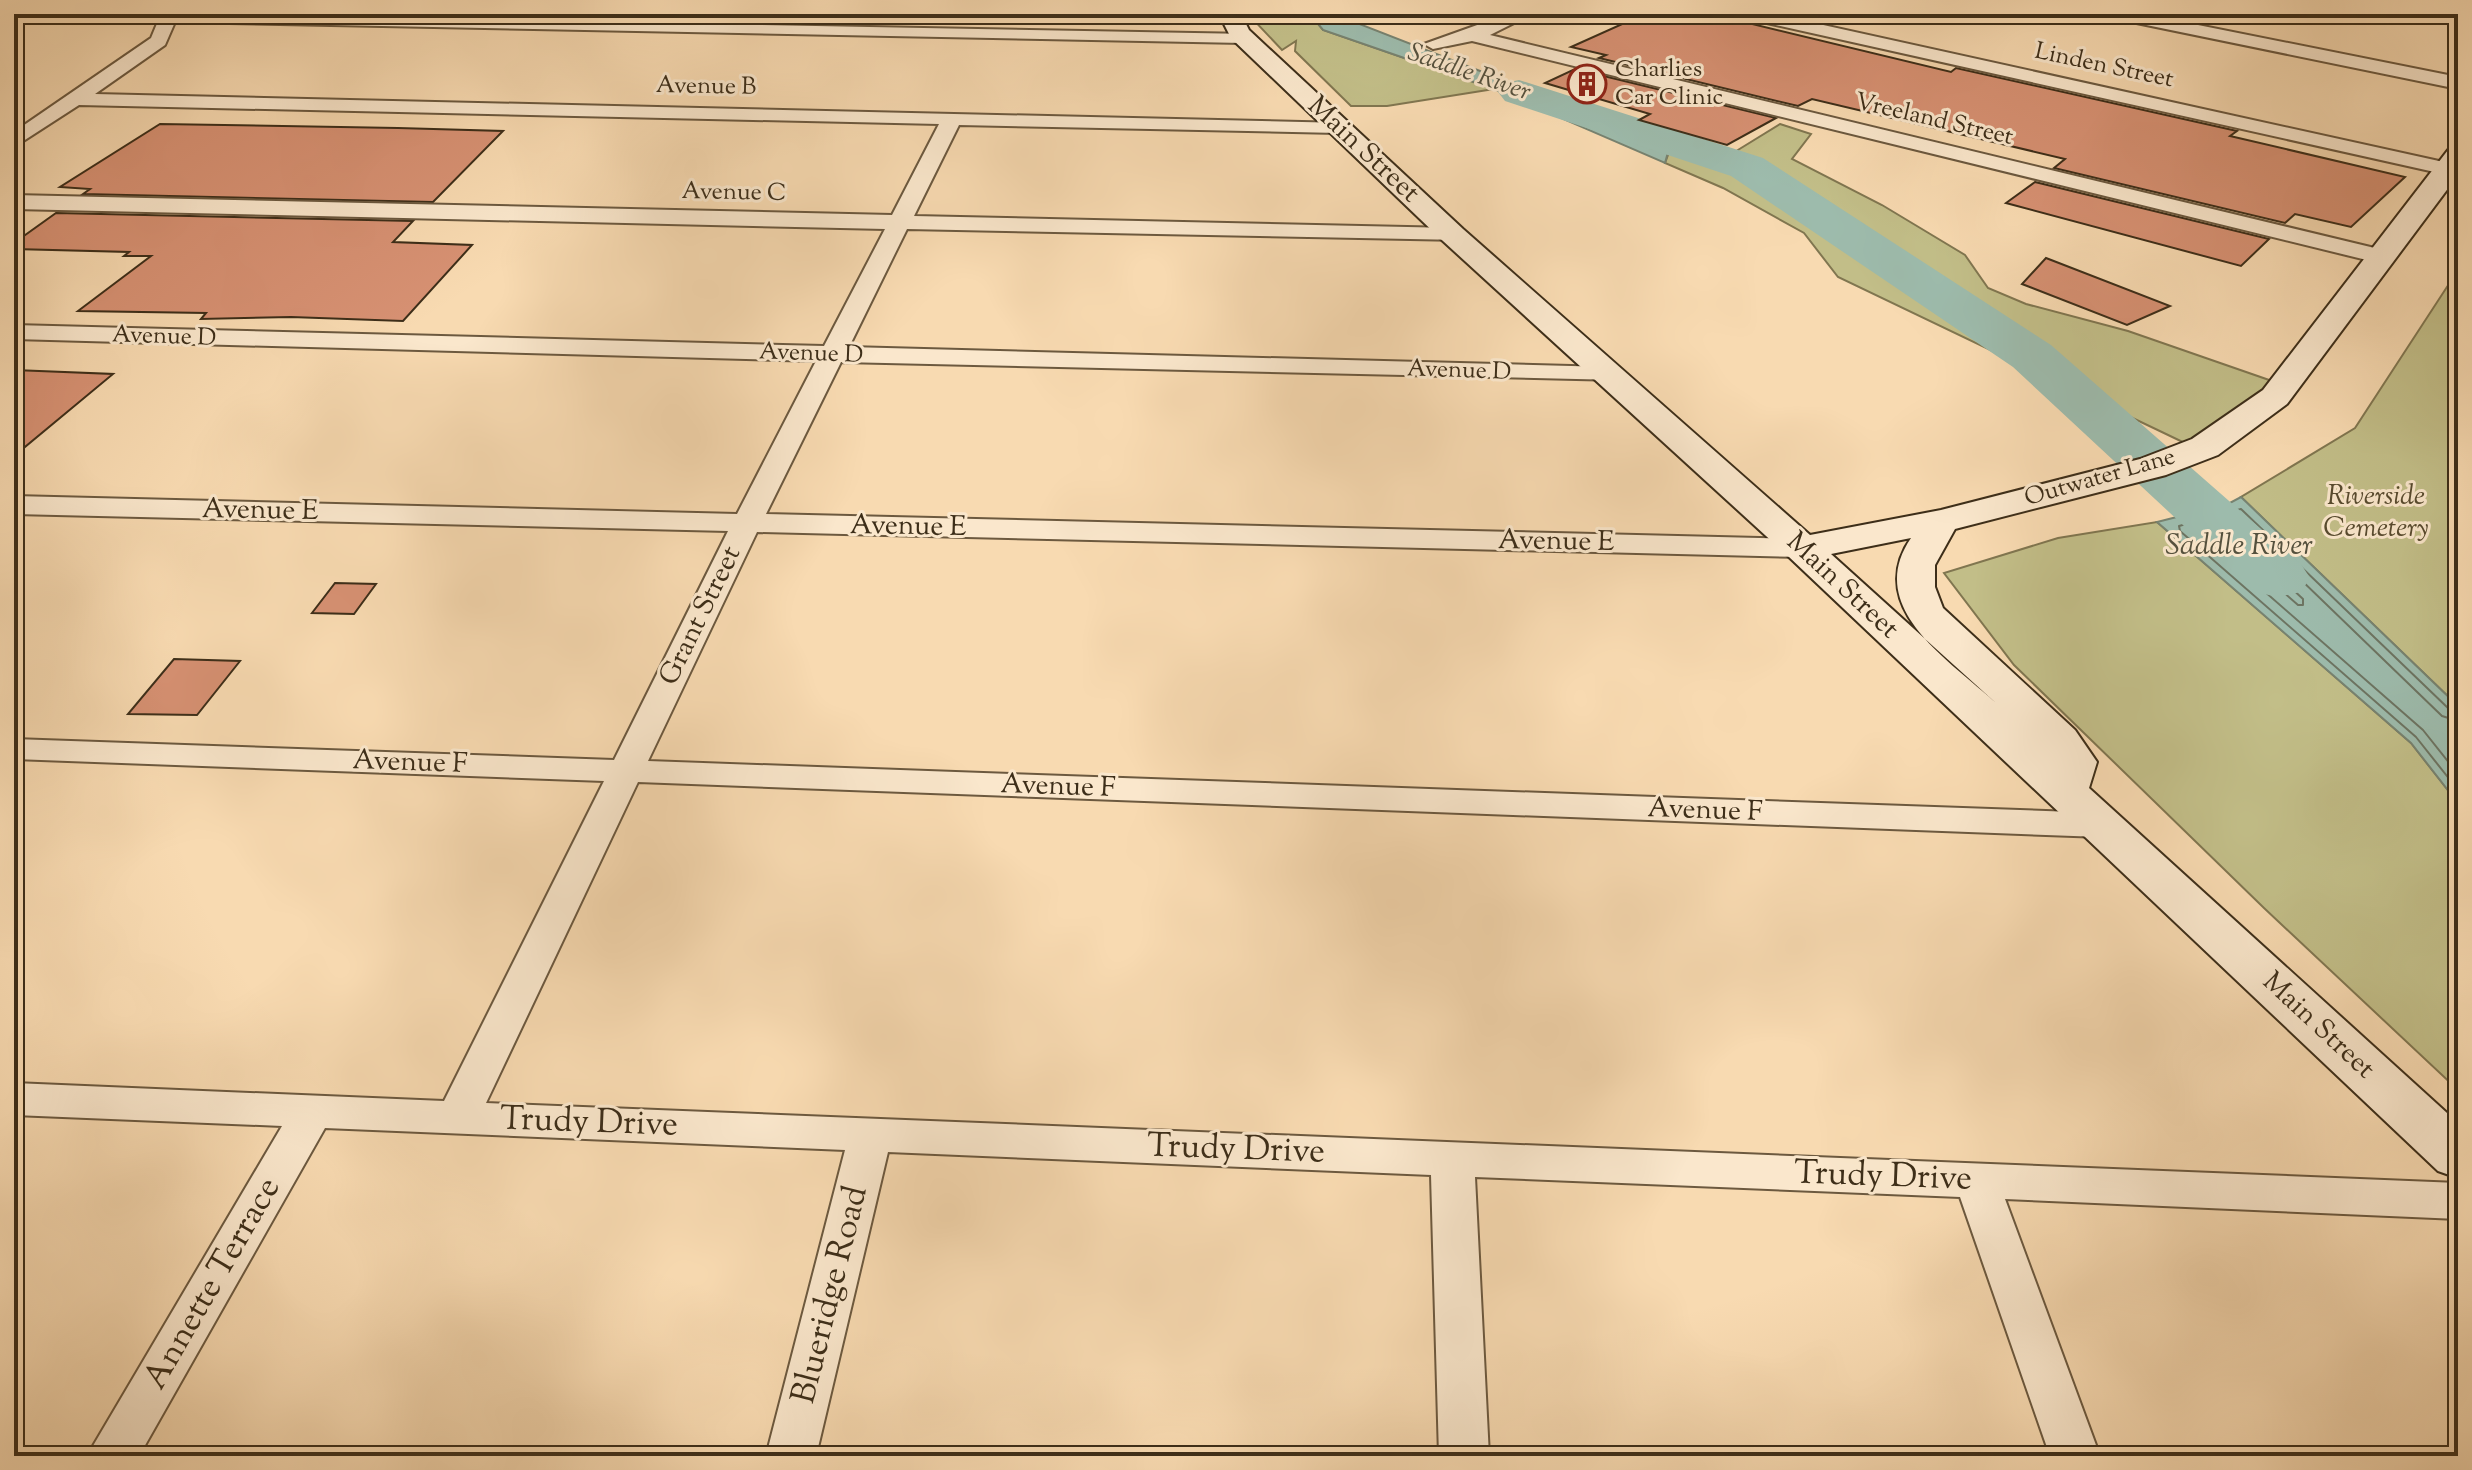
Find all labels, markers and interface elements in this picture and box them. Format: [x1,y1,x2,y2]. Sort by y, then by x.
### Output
water label: Saddle River [1403,35,1535,111]
street label: Linden Street [2032,35,2176,97]
place label: Charlies Car Clinic [1615,53,1724,115]
building icon: Charlies Car Clinic [1566,63,1608,105]
street label: Avenue B [656,69,756,105]
street label: Vreeland Street [1851,85,2017,155]
street label: Main Street [1298,87,1429,213]
street label: Avenue C [681,175,787,211]
street label: Avenue D [111,318,217,356]
street label: Avenue D [758,335,864,373]
street label: Avenue D [1406,352,1512,390]
street label: Outwater Lane [2021,440,2179,516]
park label: Riverside Cemetery [2323,477,2429,549]
street label: Avenue E [201,490,319,532]
street label: Avenue E [849,506,967,548]
street label: Avenue E [1497,521,1615,563]
street label: Main Street [1777,523,1908,649]
water label: Saddle River [2165,525,2313,568]
street label: Grant Street [650,539,752,692]
street label: Avenue F [352,741,468,785]
street label: Avenue F [1000,765,1116,809]
street label: Avenue F [1647,789,1763,833]
street label: Main Street [2253,963,2384,1089]
street label: Trudy Drive [499,1095,679,1151]
street label: Trudy Drive [1146,1122,1326,1178]
street label: Trudy Drive [1793,1149,1973,1205]
street label: Annette Terrace [132,1169,294,1399]
street label: Blueridge Road [780,1181,882,1409]

